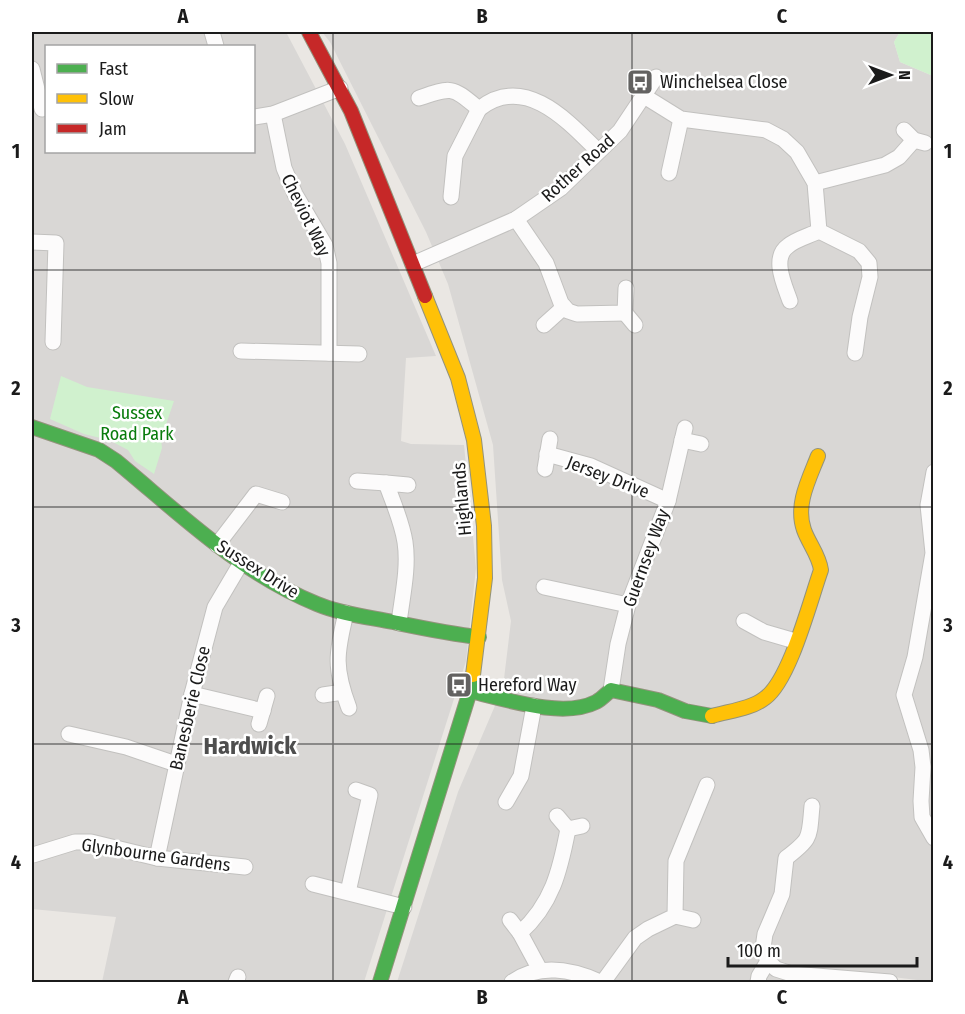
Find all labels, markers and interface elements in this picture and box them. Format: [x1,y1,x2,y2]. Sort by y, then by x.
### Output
text: A [177,4,190,28]
text: B [476,4,488,28]
text: C [777,4,788,28]
legend [45,45,255,153]
north arrow [860,45,920,105]
text: Fast [99,58,128,80]
bus stop icon: Winchelsea Close [625,67,655,97]
text: N [895,70,914,80]
place label: Winchelsea Close [660,71,788,93]
text: Slow [99,88,134,110]
text: Jam [99,118,127,140]
street label: Rother Road [537,129,619,207]
text: 1 [12,139,20,163]
text: 1 [944,139,952,163]
street label: Cheviot Way [277,170,335,260]
text: 2 [10,376,21,400]
text: 2 [942,376,953,400]
park label: Sussex Road Park [100,402,174,445]
street label: Jersey Drive [564,451,653,503]
street label: Highlands [448,461,476,537]
street label: Guernsey Way [618,506,674,610]
street label: Sussex Drive [213,535,303,603]
text: 3 [10,613,21,637]
text: 3 [942,613,953,637]
street label: Banesberie Close [165,644,215,772]
bus stop icon: Hereford Way [444,670,474,700]
place label: Hereford Way [478,674,576,696]
district label: Hardwick [204,732,297,760]
street label: Glynbourne Gardens [80,834,232,876]
text: 4 [11,850,21,874]
text: 4 [943,850,953,874]
scale bar [728,930,917,968]
text: 100 m [737,940,781,962]
text: A [177,985,190,1009]
text: B [476,985,488,1009]
text: C [777,985,788,1009]

